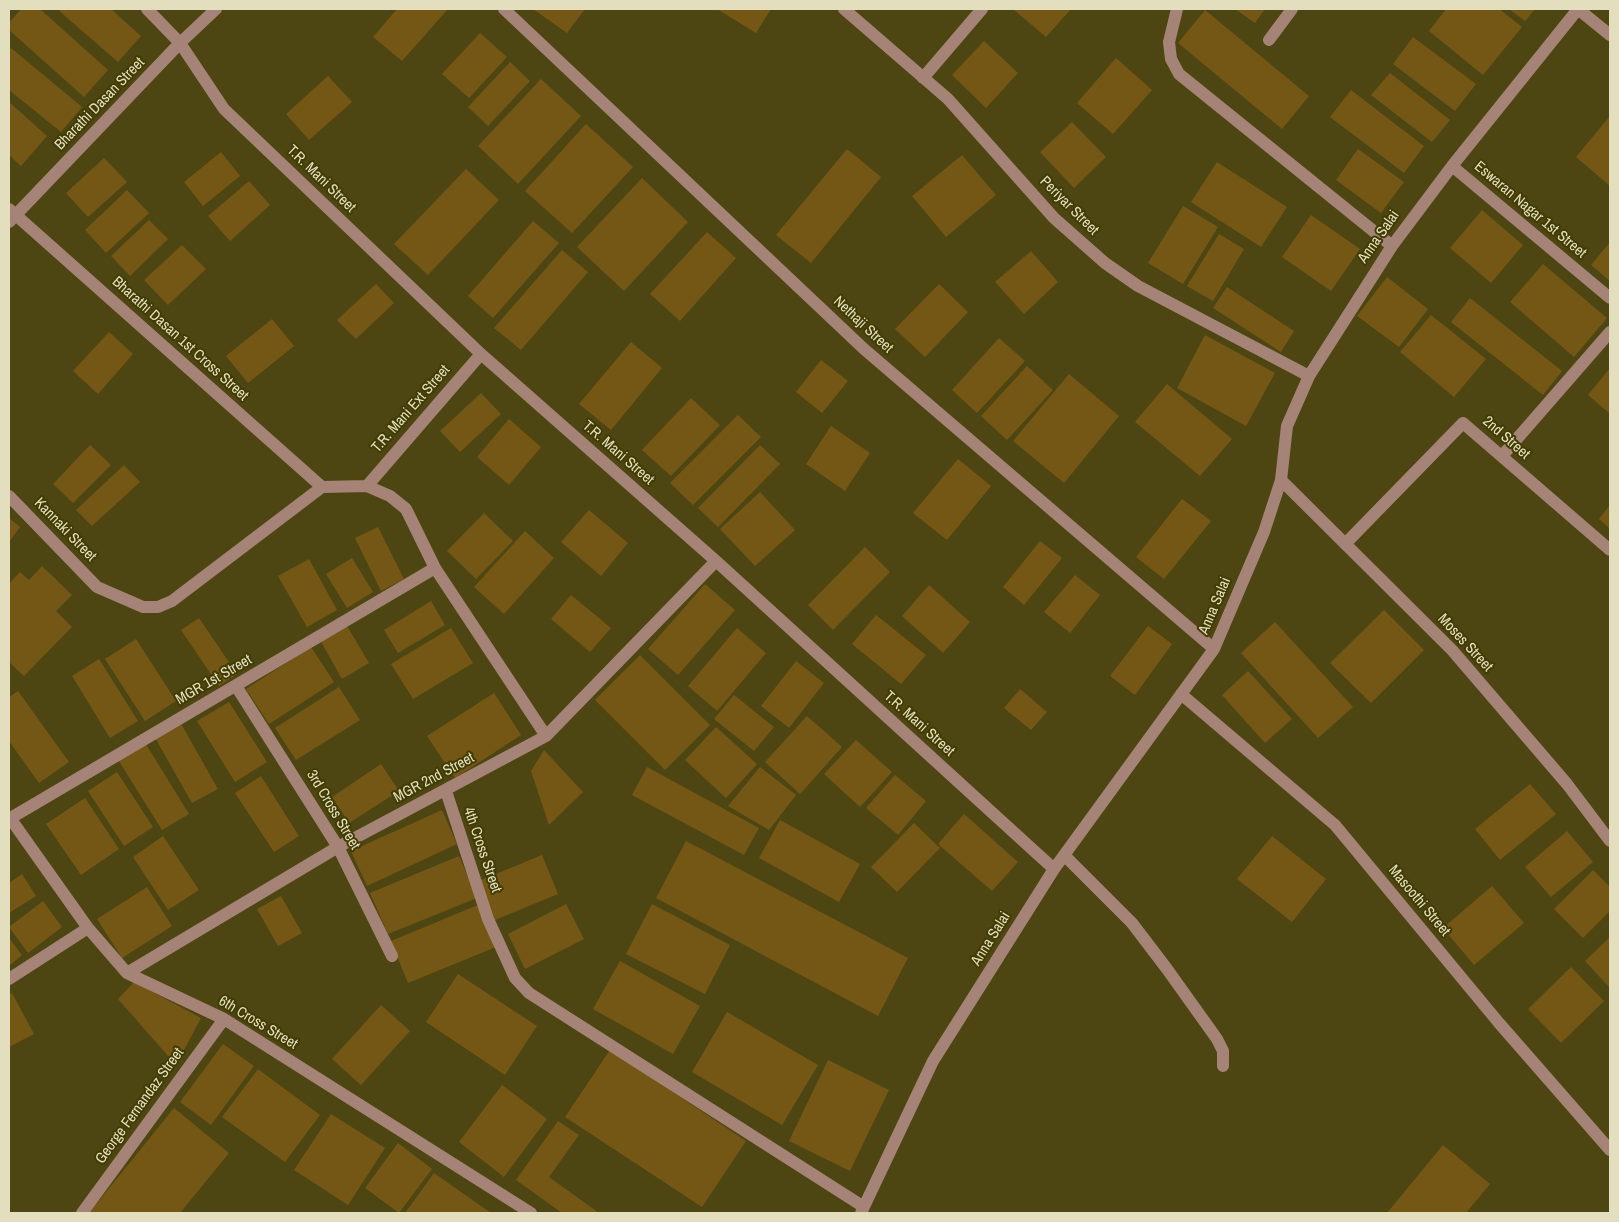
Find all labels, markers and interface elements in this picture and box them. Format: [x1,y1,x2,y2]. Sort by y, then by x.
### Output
street label: Bharathi Dasan Street [51,54,149,154]
street label: T.R. Mani Street [283,142,359,216]
street label: Eswaran Nagar 1st Street [1470,158,1590,262]
street label: Periyar Street [1036,173,1102,239]
street label: Anna Salai [1354,207,1404,267]
street label: Bharathi Dasan 1st Cross Street [108,273,252,405]
street label: Nethaji Street [829,293,897,357]
street label: T.R. Mani Ext Street [368,362,454,456]
street label: 2nd Street [1479,413,1533,463]
street label: T.R. Mani Street [579,417,657,489]
street label: Kannaki Street [30,494,100,566]
street label: Anna Salai [1195,575,1235,637]
street label: Moses Street [1434,610,1496,676]
street label: MGR 1st Street [173,651,255,709]
street label: T.R. Mani Street [880,688,958,760]
street label: MGR 2nd Street [391,749,477,807]
street label: 3rd Cross Street [302,767,364,853]
street label: 4th Cross Street [459,805,505,895]
street label: Masoothi Street [1384,862,1454,940]
street label: Anna Salai [967,909,1015,969]
street label: 6th Cross Street [215,992,301,1054]
street label: George Fernandaz Street [92,1045,188,1167]

